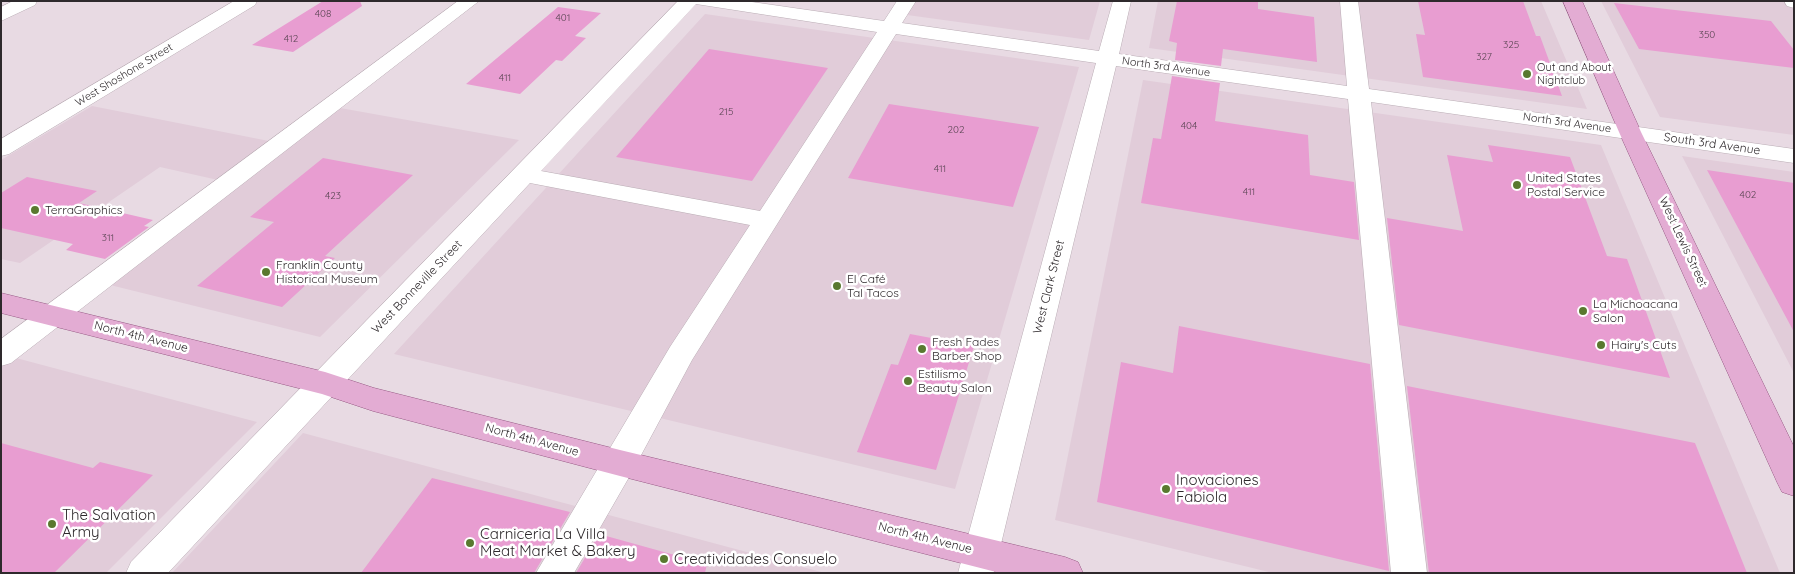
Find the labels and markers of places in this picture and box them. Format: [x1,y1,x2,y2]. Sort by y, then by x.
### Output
place label: Out and About Nightclub [1537,61,1612,87]
marker: Out and About Nightclub [1521,68,1533,80]
place label: United States Postal Service [1527,171,1605,199]
marker: United States Postal Service [1511,179,1523,191]
place label: TerraGraphics [45,203,122,217]
marker: TerraGraphics [29,204,41,216]
place label: Franklin County Historical Museum [276,258,378,286]
marker: Franklin County Historical Museum [260,266,272,278]
place label: El Café Tal Tacos [847,272,899,300]
marker: El Café Tal Tacos [831,280,843,292]
place label: La Michoacana Salon [1593,297,1678,325]
marker: La Michoacana Salon [1577,305,1589,317]
place label: Fresh Fades Barber Shop [932,335,1002,363]
place label: Hairy's Cuts [1611,338,1677,352]
marker: Hairy's Cuts [1595,339,1607,351]
marker: Fresh Fades Barber Shop [916,343,928,355]
place label: Estilismo Beauty Salon [918,367,992,395]
marker: Estilismo Beauty Salon [902,375,914,387]
place label: Inovaciones Fabiola [1176,471,1259,506]
marker: Inovaciones Fabiola [1160,483,1172,495]
place label: The Salvation Army [62,506,156,541]
marker: The Salvation Army [46,518,58,530]
place label: Carniceria La Villa Meat Market & Bakery [480,525,635,560]
marker: Carniceria La Villa Meat Market & Bakery [464,537,476,549]
place label: Creatividades Consuelo [674,550,837,568]
marker: Creatividades Consuelo [658,553,670,565]

